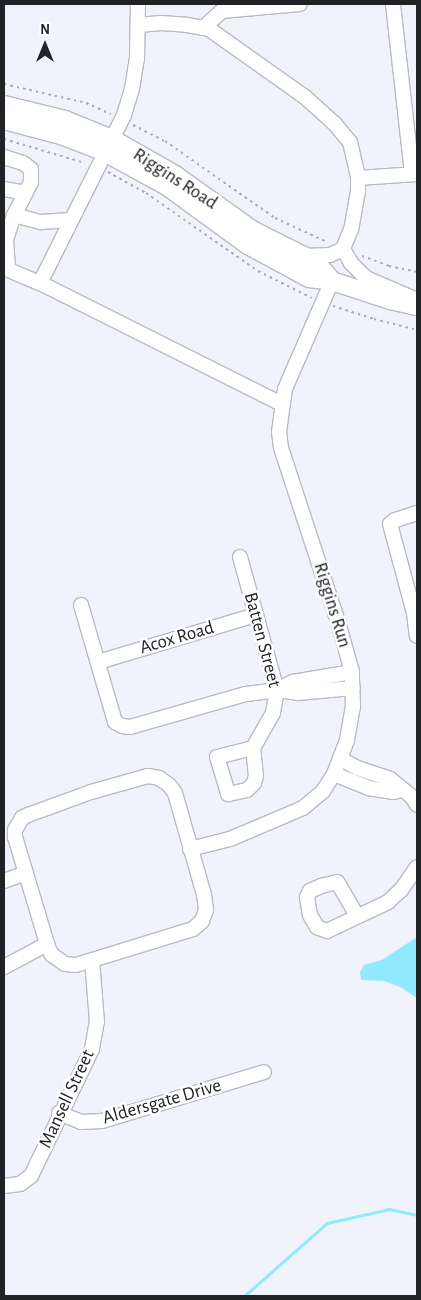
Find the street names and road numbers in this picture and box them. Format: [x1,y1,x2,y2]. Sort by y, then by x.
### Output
street label: Riggins Road [129,143,221,215]
street label: Riggins Run [308,560,356,650]
street label: Batten Street [238,590,286,690]
street label: Acox Road [137,617,217,659]
street label: Mansell Street [34,1046,100,1152]
street label: Aldersgate Drive [100,1074,224,1130]

